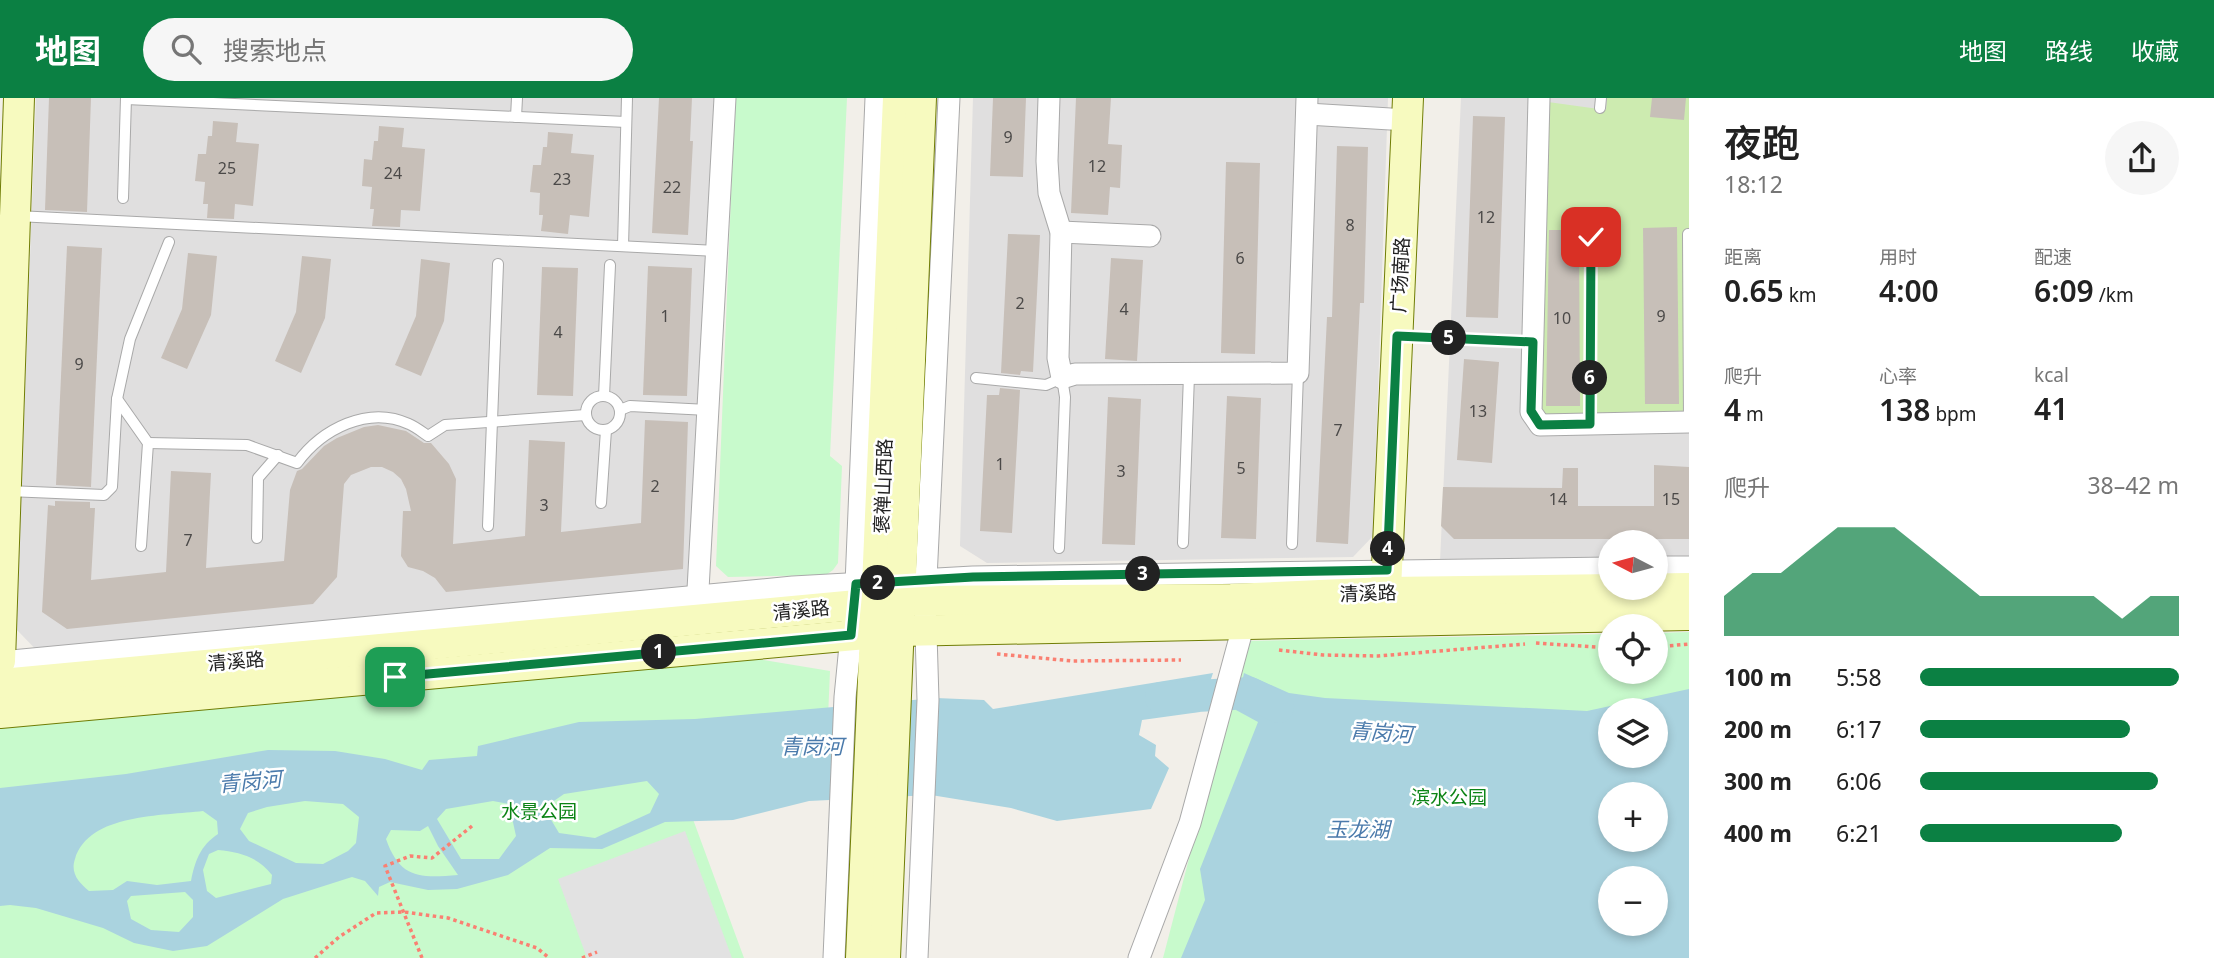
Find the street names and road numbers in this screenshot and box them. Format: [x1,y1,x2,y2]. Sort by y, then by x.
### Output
street label: 广场南路 [1385,236,1415,314]
street label: 褒禅山西路 [868,438,898,534]
street label: 清溪路 [1339,579,1397,607]
street label: 清溪路 [771,594,831,626]
street label: 清溪路 [206,646,266,676]

